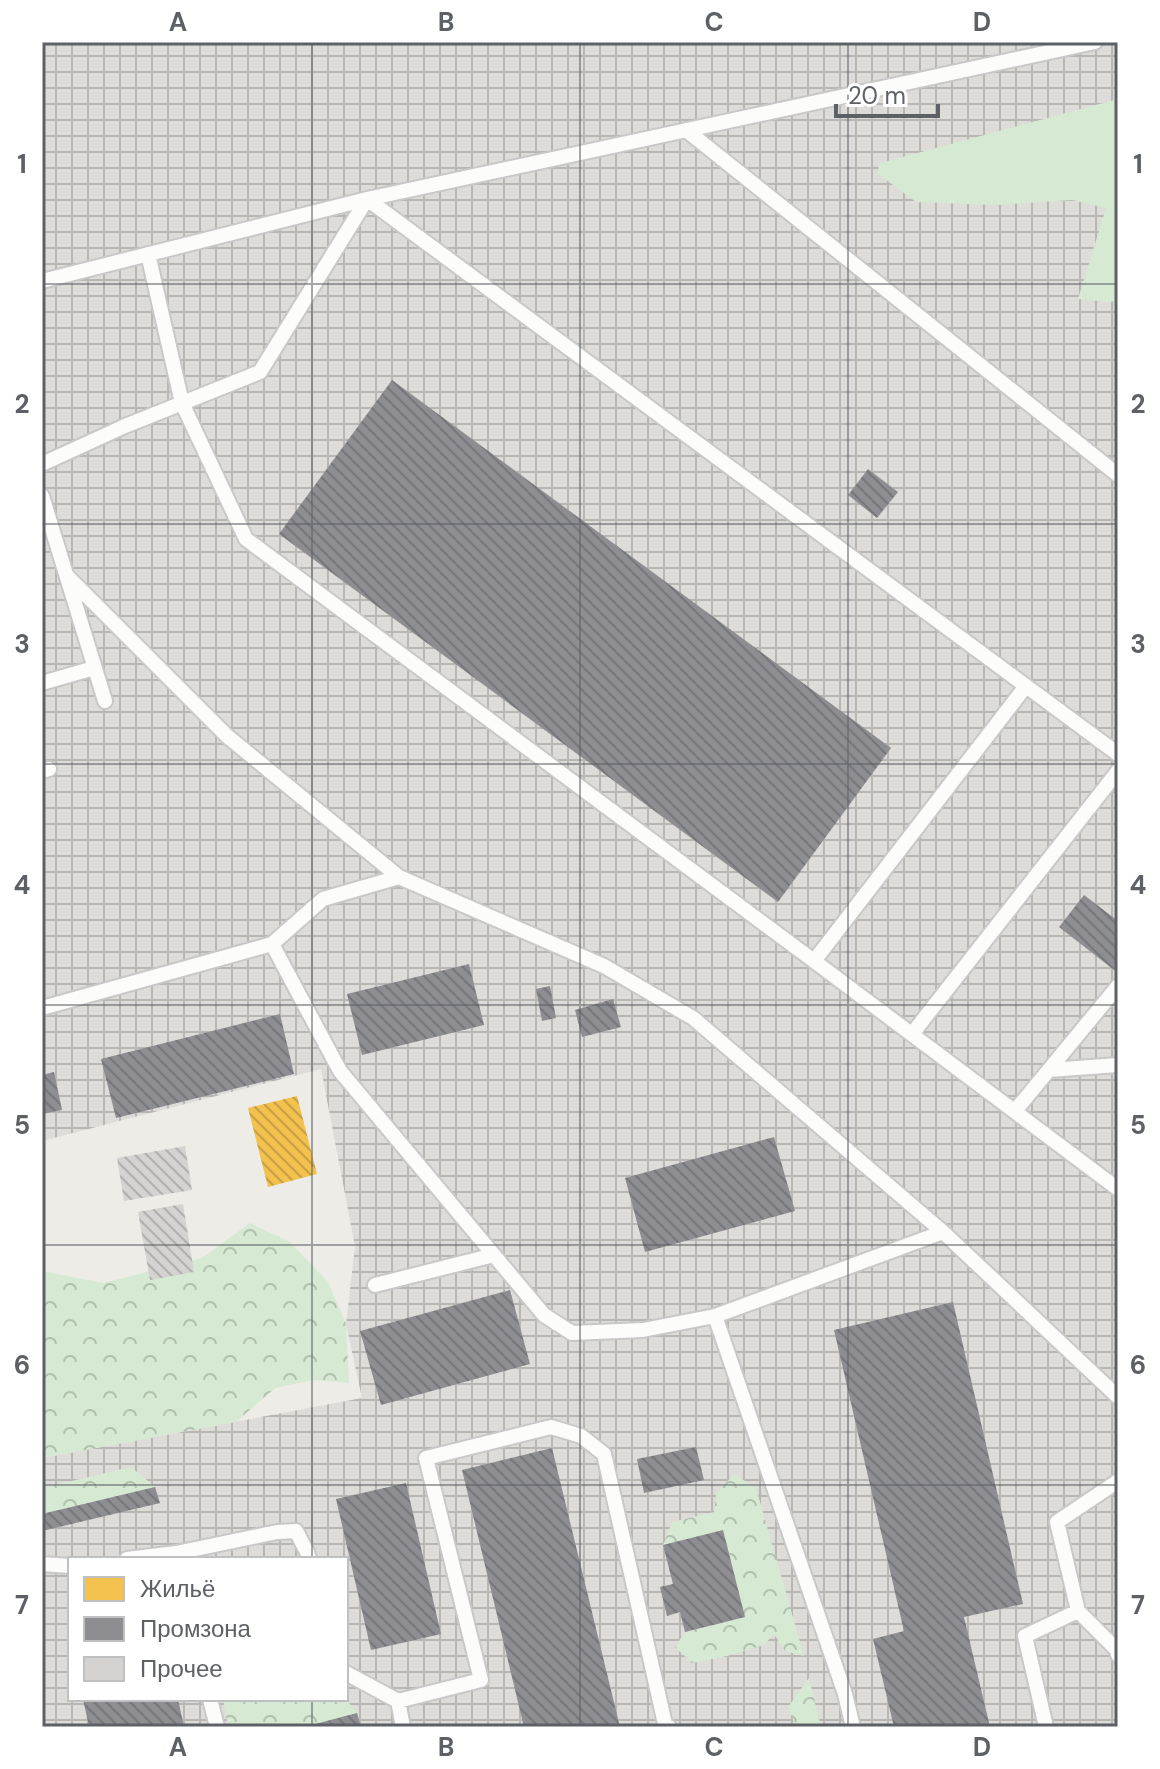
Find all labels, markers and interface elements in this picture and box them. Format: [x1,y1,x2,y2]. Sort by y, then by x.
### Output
text: A [169,5,187,39]
text: B [438,5,454,39]
text: C [704,5,724,39]
text: D [973,5,991,39]
scale bar [836,68,938,118]
text: 20 m [848,80,906,111]
text: 1 [17,147,27,181]
text: 1 [1133,147,1143,181]
text: 2 [14,387,30,421]
text: 2 [1130,387,1146,421]
text: 3 [14,627,30,661]
text: 3 [1130,627,1146,661]
text: 4 [14,868,30,902]
text: 4 [1130,868,1146,902]
text: 5 [14,1108,30,1142]
text: 5 [1130,1108,1146,1142]
text: 6 [14,1348,30,1382]
text: 6 [1130,1348,1146,1382]
legend [68,1557,348,1701]
text: Жильё [140,1573,215,1604]
text: 7 [15,1588,29,1622]
text: 7 [1131,1588,1145,1622]
text: Промзона [140,1613,252,1644]
text: Прочее [140,1653,223,1684]
text: A [169,1730,187,1764]
text: B [438,1730,454,1764]
text: C [704,1730,724,1764]
text: D [973,1730,991,1764]

